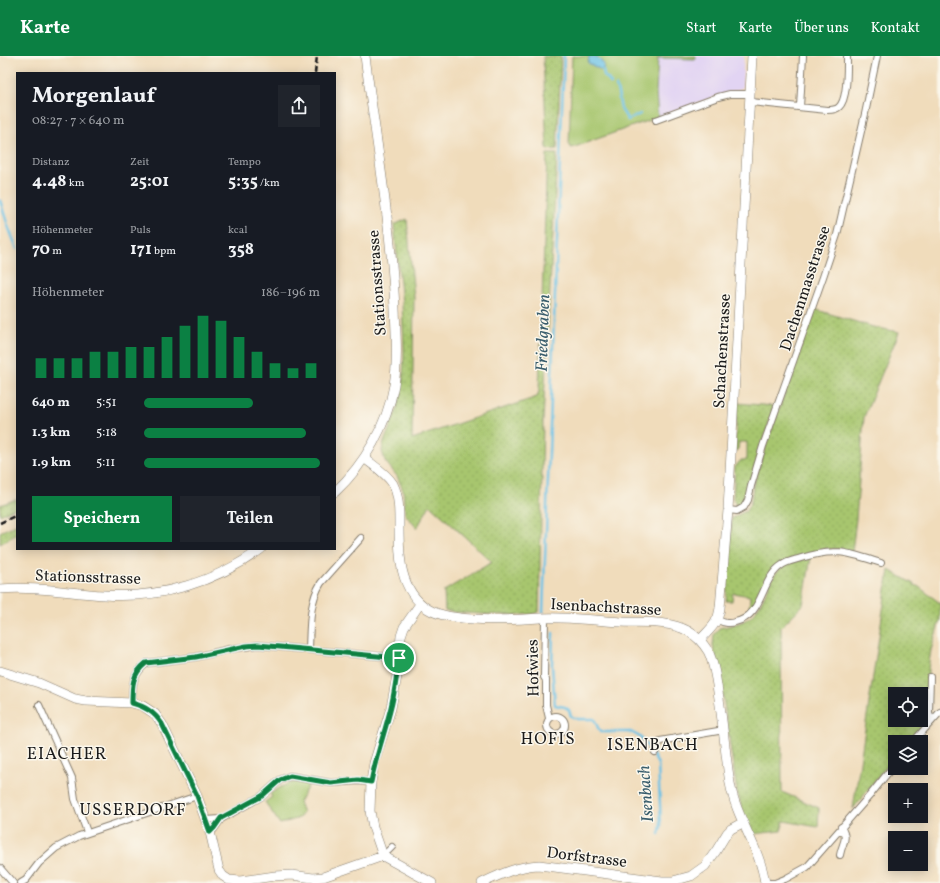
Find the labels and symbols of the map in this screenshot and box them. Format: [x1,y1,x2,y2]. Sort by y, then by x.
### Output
street label: Dachenmasstrasse [775,223,837,354]
street label: Stationsstrasse [363,229,393,336]
street label: Schachenstrasse [709,293,737,409]
water label: Friedgraben [531,294,556,372]
street label: Stationsstrasse [35,565,141,591]
street label: Isenbachstrasse [550,594,662,622]
street label: Hofwies [522,639,546,697]
pin [382,641,416,675]
district label: HOFIS [520,728,576,751]
district label: ISENBACH [607,734,699,757]
district label: EIACHER [27,743,107,766]
water label: Isenbach [633,765,660,823]
district label: USSERDORF [79,799,187,822]
street label: Dorfstrasse [545,842,628,874]

